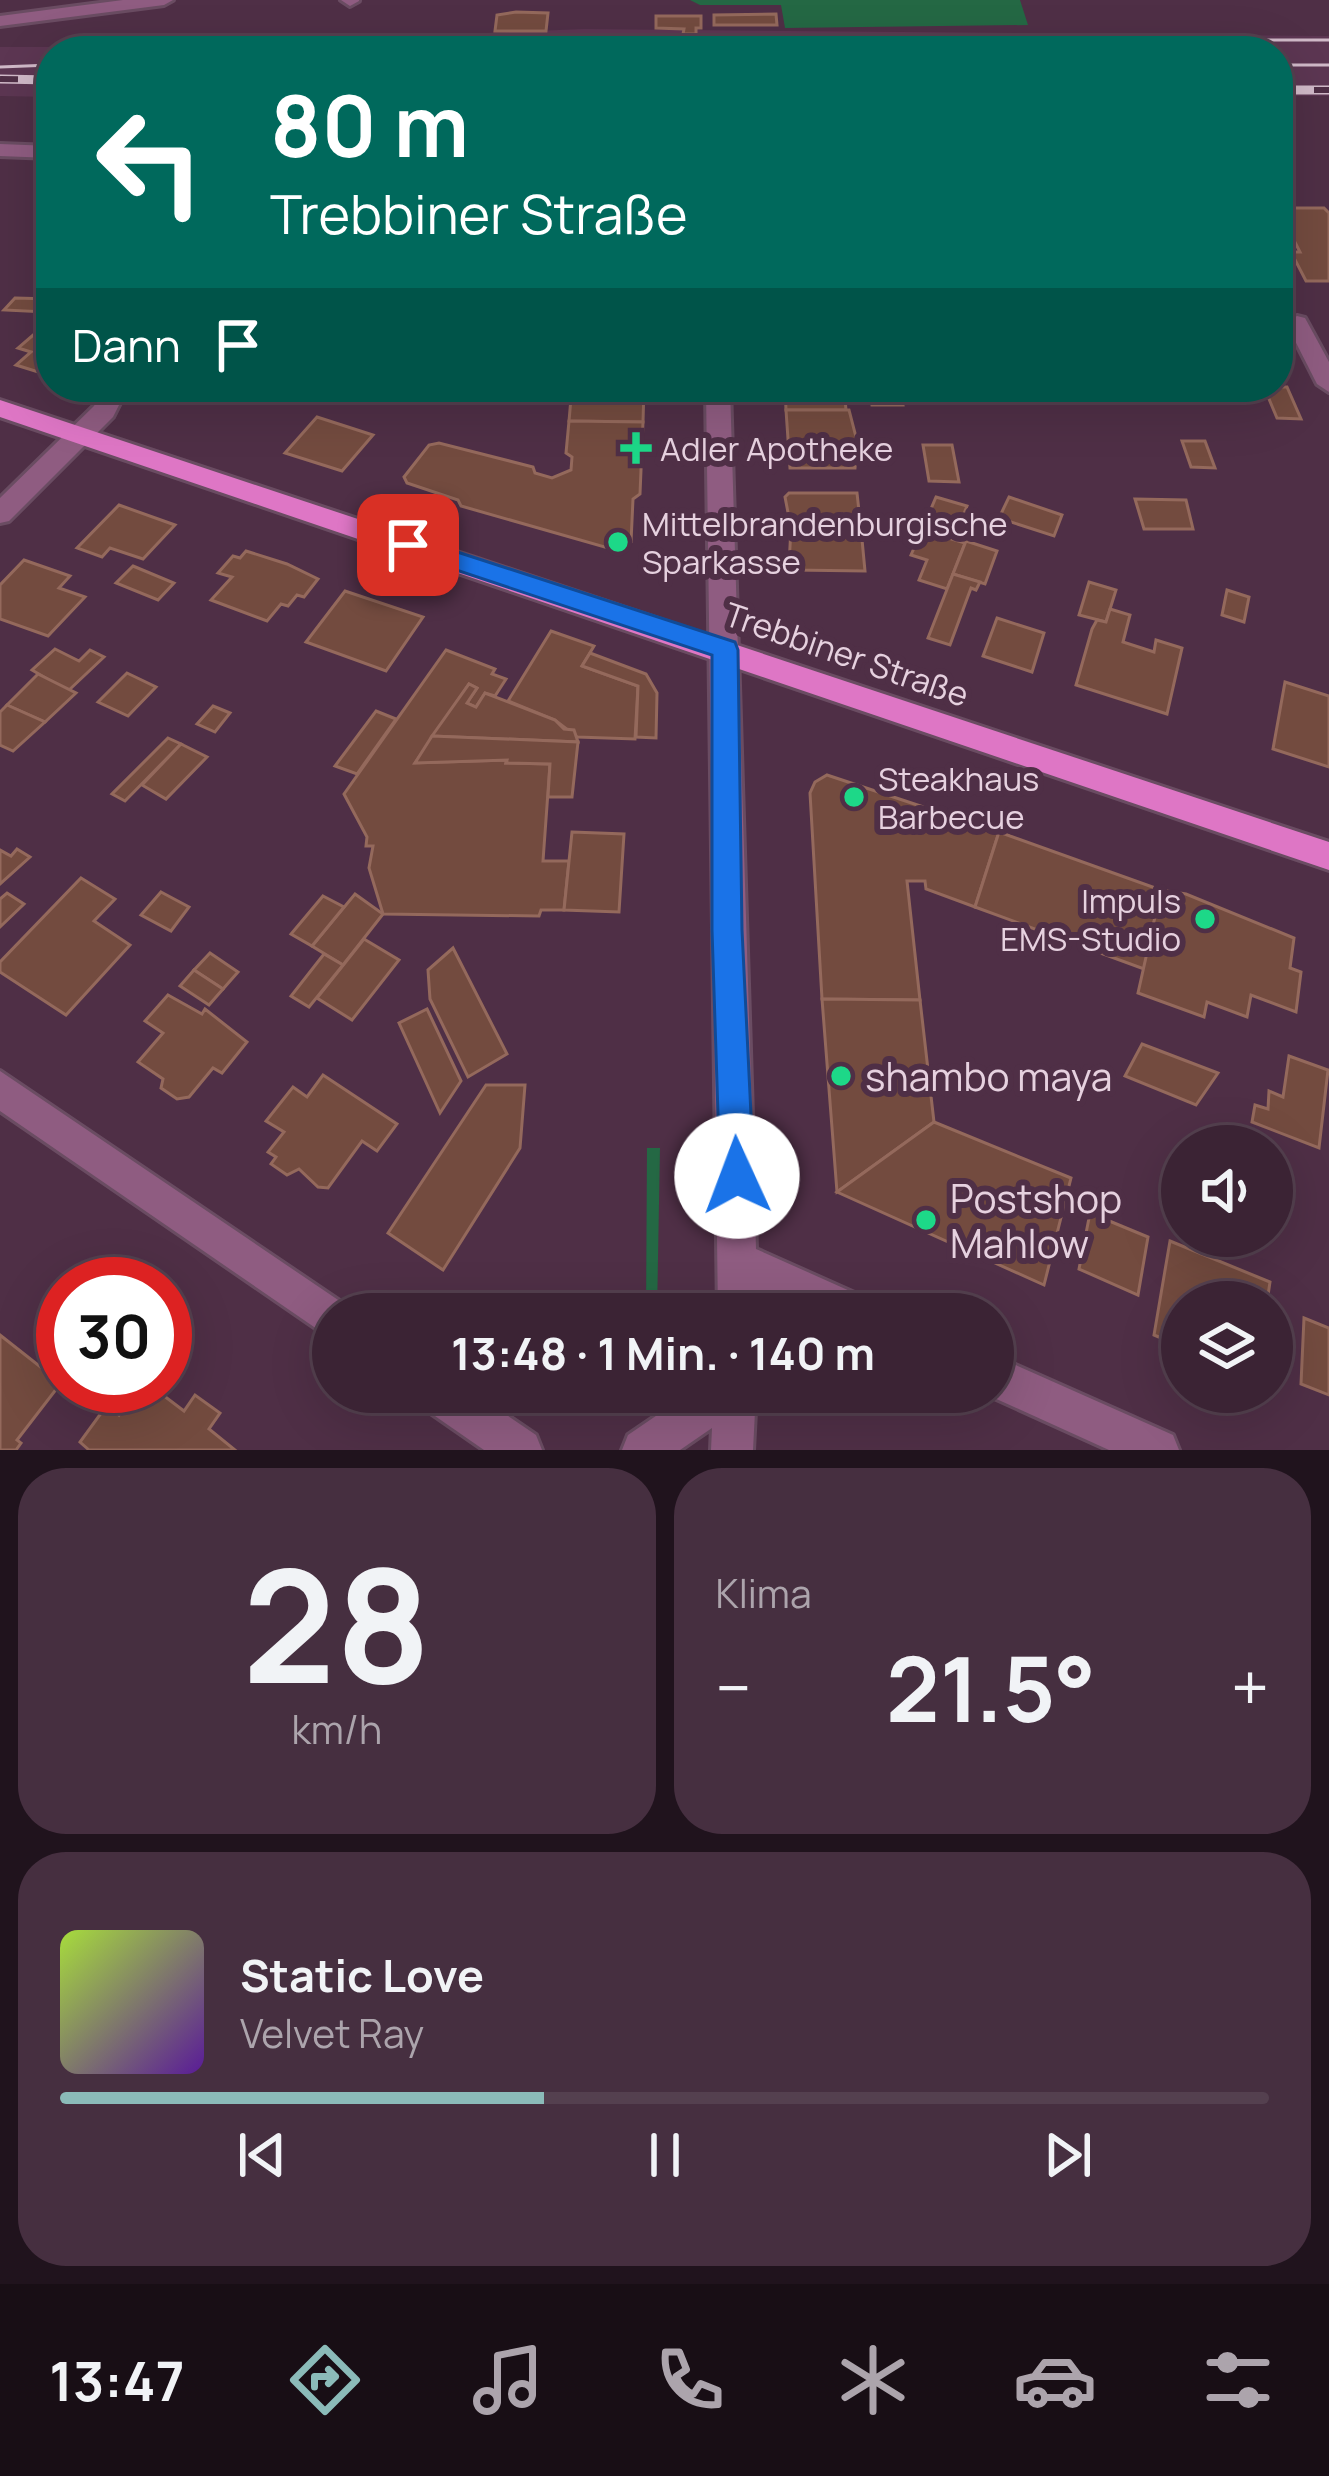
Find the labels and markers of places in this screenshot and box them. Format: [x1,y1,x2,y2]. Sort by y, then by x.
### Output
place label: Adler Apotheke [660,426,893,471]
marker: Adler Apotheke [623,435,649,461]
pin [357,494,459,596]
place label: Mittelbrandenburgische Sparkasse [642,501,1008,584]
marker: Mittelbrandenburgische Sparkasse [605,529,631,555]
place label: Steakhaus Barbecue [878,756,1039,839]
marker: Steakhaus Barbecue [841,784,867,810]
place label: Impuls EMS-Studio [1000,878,1181,961]
marker: Impuls EMS-Studio [1192,906,1218,932]
place label: shambo maya [865,1049,1112,1103]
marker: shambo maya [828,1063,854,1089]
place label: Postshop Mahlow [950,1171,1122,1270]
marker: Postshop Mahlow [913,1207,939,1233]

